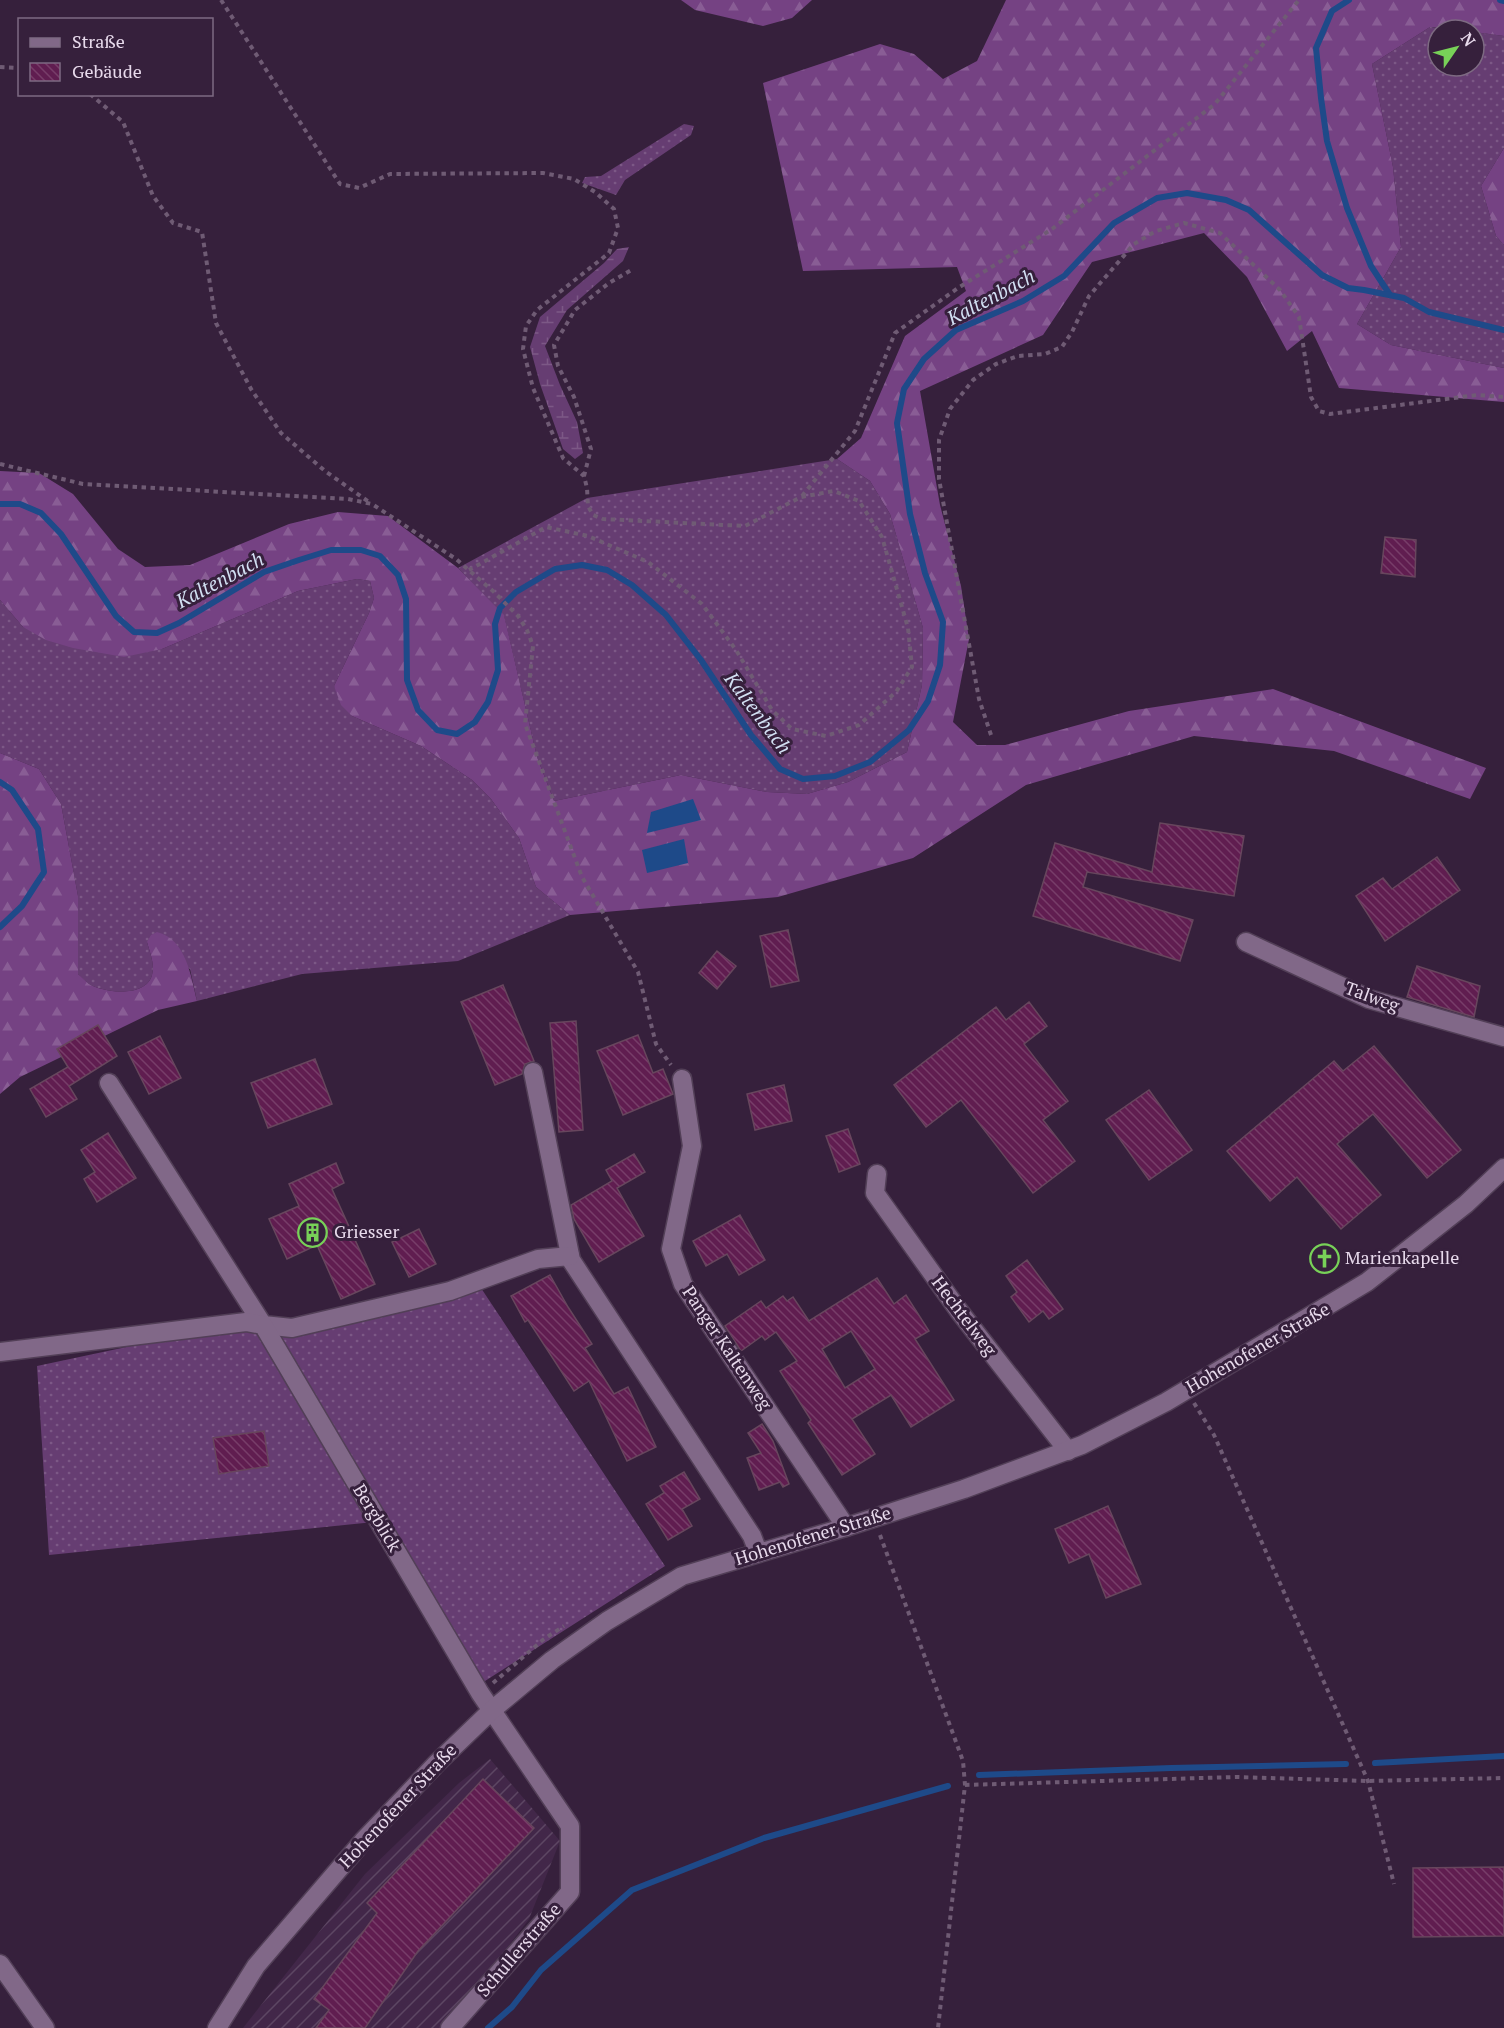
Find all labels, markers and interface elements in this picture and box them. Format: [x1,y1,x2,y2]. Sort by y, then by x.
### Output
legend [18,18,213,96]
north arrow [1426,18,1486,78]
text: N [1456,28,1481,51]
text: Straße [72,29,125,53]
text: Gebäude [72,59,142,83]
water label: Kaltenbach [941,262,1040,332]
water label: Kaltenbach [170,545,269,615]
water label: Kaltenbach [718,665,798,759]
street label: Talweg [1342,975,1403,1017]
building icon: Griesser [297,1216,329,1248]
place label: Griesser [334,1219,399,1243]
church icon: Marienkapelle [1308,1242,1340,1274]
place label: Marienkapelle [1345,1245,1459,1269]
street label: Hechtelweg [927,1271,1003,1360]
street label: Panger Kaltenweg [678,1281,778,1414]
street label: Hohenofener Straße [1181,1296,1334,1398]
street label: Bergblick [348,1479,408,1556]
street label: Hohenofener Straße [732,1500,894,1570]
street label: Hohenofener Straße [333,1738,461,1873]
street label: Schullerstraße [471,1897,566,2001]

